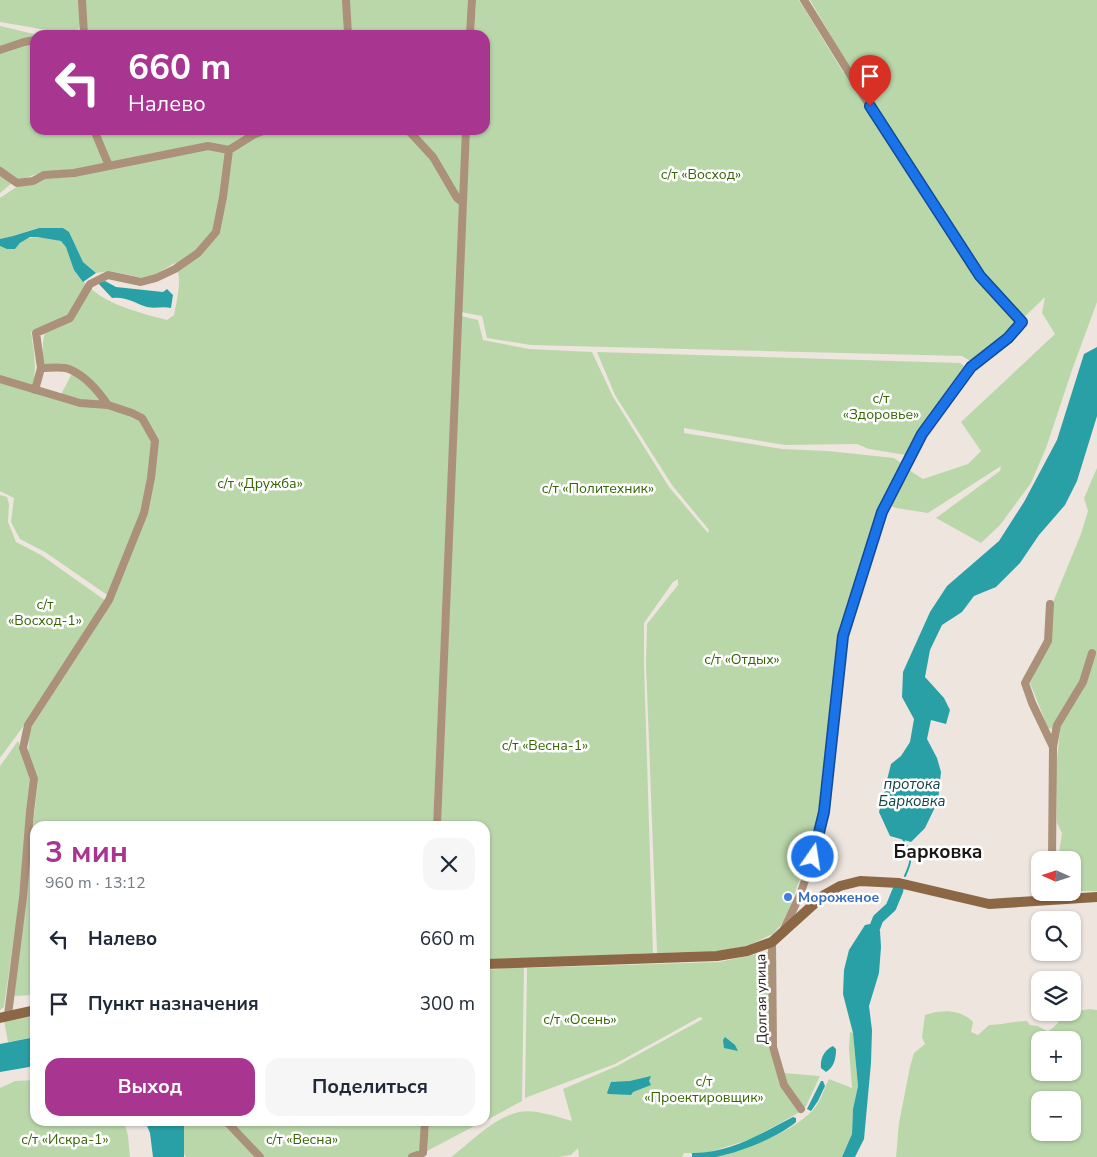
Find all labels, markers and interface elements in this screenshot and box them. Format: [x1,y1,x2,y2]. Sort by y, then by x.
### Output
text: 660 m [128,44,231,91]
icon: left [45,50,110,115]
pin [849,55,891,106]
icon: arrive [856,62,884,90]
text: Налево [128,89,206,119]
park label: с/т «Восход» [661,165,741,184]
park label: с/т «Здоровье» [843,389,919,424]
park label: с/т «Дружба» [217,474,303,493]
park label: с/т «Политехник» [542,479,654,498]
park label: с/т «Восход-1» [8,595,82,630]
park label: с/т «Отдых» [704,650,780,669]
park label: с/т «Весна-1» [502,736,588,755]
water label: протока Барковка [878,774,946,811]
position arrow [786,830,838,882]
text: 3 мин [45,832,128,873]
button: close [423,838,475,890]
district label: Барковка [893,839,983,865]
north arrow [1031,851,1081,901]
map controls [1031,851,1081,1141]
text: 960 m · 13:12 [45,872,146,894]
place label: Мороженое [798,888,879,907]
marker: Мороженое [782,891,794,903]
button: search [1031,911,1081,961]
icon: left [45,925,73,953]
text: Налево [88,926,157,952]
text: 660 m [420,926,475,952]
street label: Долгая улица [751,954,772,1044]
button: layers [1031,971,1081,1021]
icon: arrive [45,990,73,1018]
text: Пункт назначения [88,991,259,1017]
text: 300 m [420,991,475,1017]
park label: с/т «Осень» [543,1010,617,1029]
button: + [1031,1031,1081,1081]
button: Выход [45,1058,255,1116]
button: Поделиться [265,1058,475,1116]
park label: с/т «Проектировщик» [644,1072,764,1107]
button: − [1031,1091,1081,1141]
park label: с/т «Искра-1» [21,1130,109,1149]
park label: с/т «Весна» [266,1130,338,1149]

